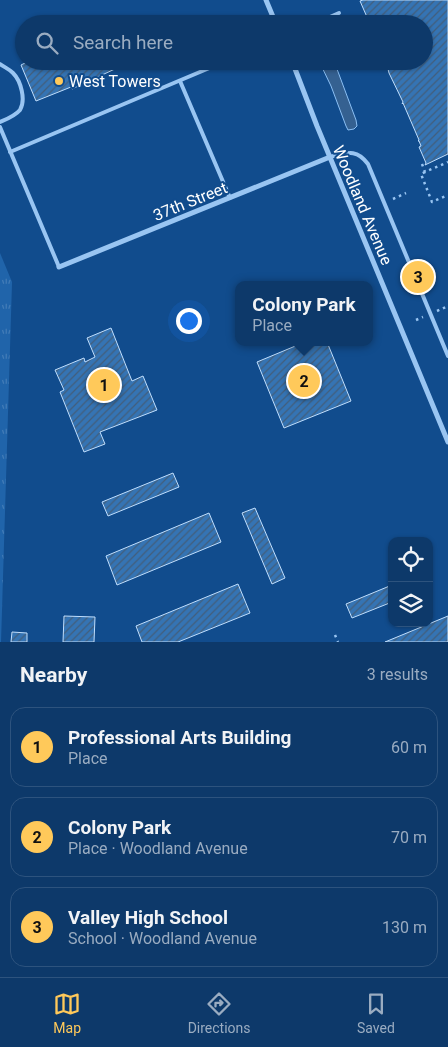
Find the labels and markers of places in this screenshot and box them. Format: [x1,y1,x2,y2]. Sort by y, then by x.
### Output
place label: West Towers [69,72,161,91]
marker: West Towers [53,75,65,87]
pin: 3 [402,258,434,296]
pin: 2 [288,362,320,400]
pin: 1 [88,366,120,404]

